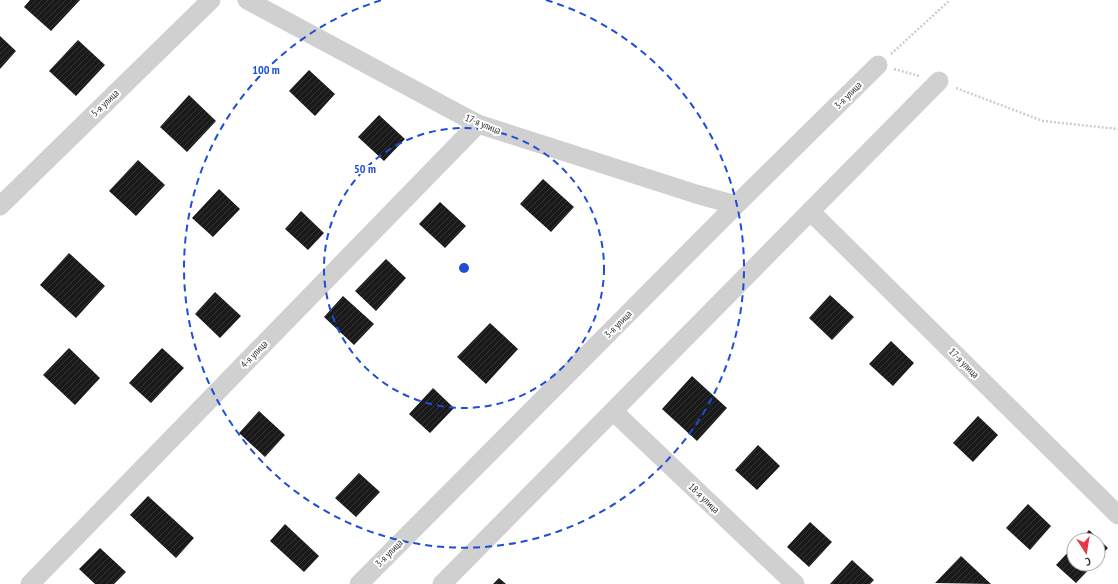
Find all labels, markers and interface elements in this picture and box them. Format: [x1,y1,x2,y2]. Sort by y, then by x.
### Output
text: 100 m [252,62,280,77]
street label: 3-я улица [831,78,865,112]
street label: 5-я улица [88,87,122,119]
street label: 17-я улица [463,111,503,137]
text: 50 m [354,161,376,176]
centre of rings [457,261,471,275]
street label: 3-я улица [601,307,635,341]
street label: 4-я улица [238,337,270,371]
street label: 17-я улица [946,345,982,381]
street label: 18-я улица [686,480,722,516]
north arrow [1066,532,1106,572]
street label: 3-я улица [372,536,406,570]
text: С [1084,554,1092,569]

